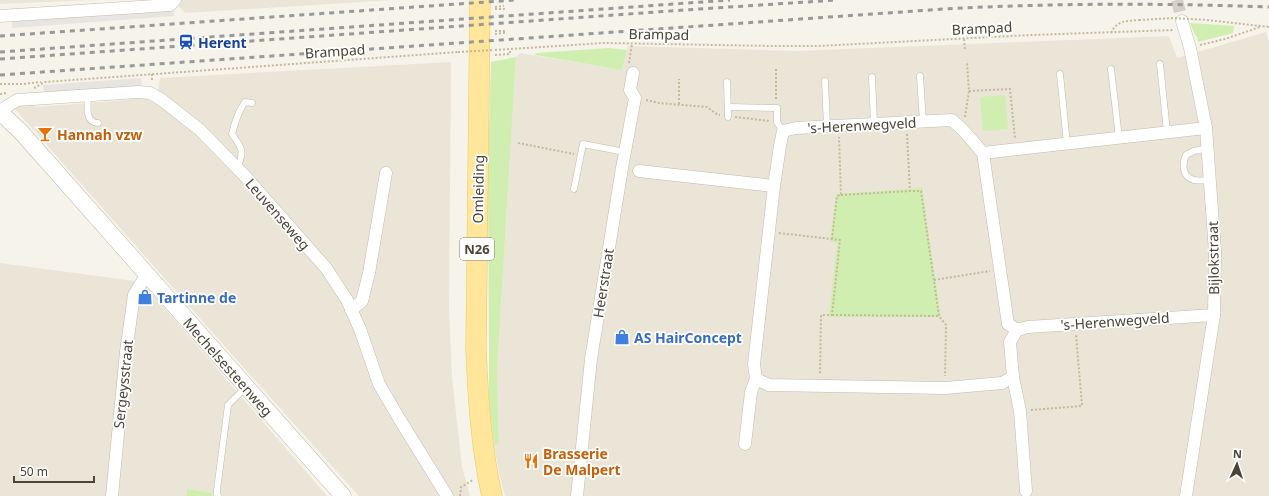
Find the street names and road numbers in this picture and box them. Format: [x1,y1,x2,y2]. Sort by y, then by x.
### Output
street label: Brampad [951,17,1013,39]
street label: Brampad [629,24,689,44]
street label: Brampad [304,39,366,63]
street label: 's-Herenwegveld [807,113,917,137]
street label: Omleiding [468,155,488,223]
street label: Leuvenseweg [242,174,314,254]
street label: Bijlokstraat [1203,221,1223,295]
road number: N26 [460,238,494,260]
street label: Heerstraat [588,247,618,319]
street label: 's-Herenwegveld [1060,308,1170,334]
street label: Mechelsesteenweg [180,313,277,420]
street label: Sergeysstraat [109,339,137,429]

